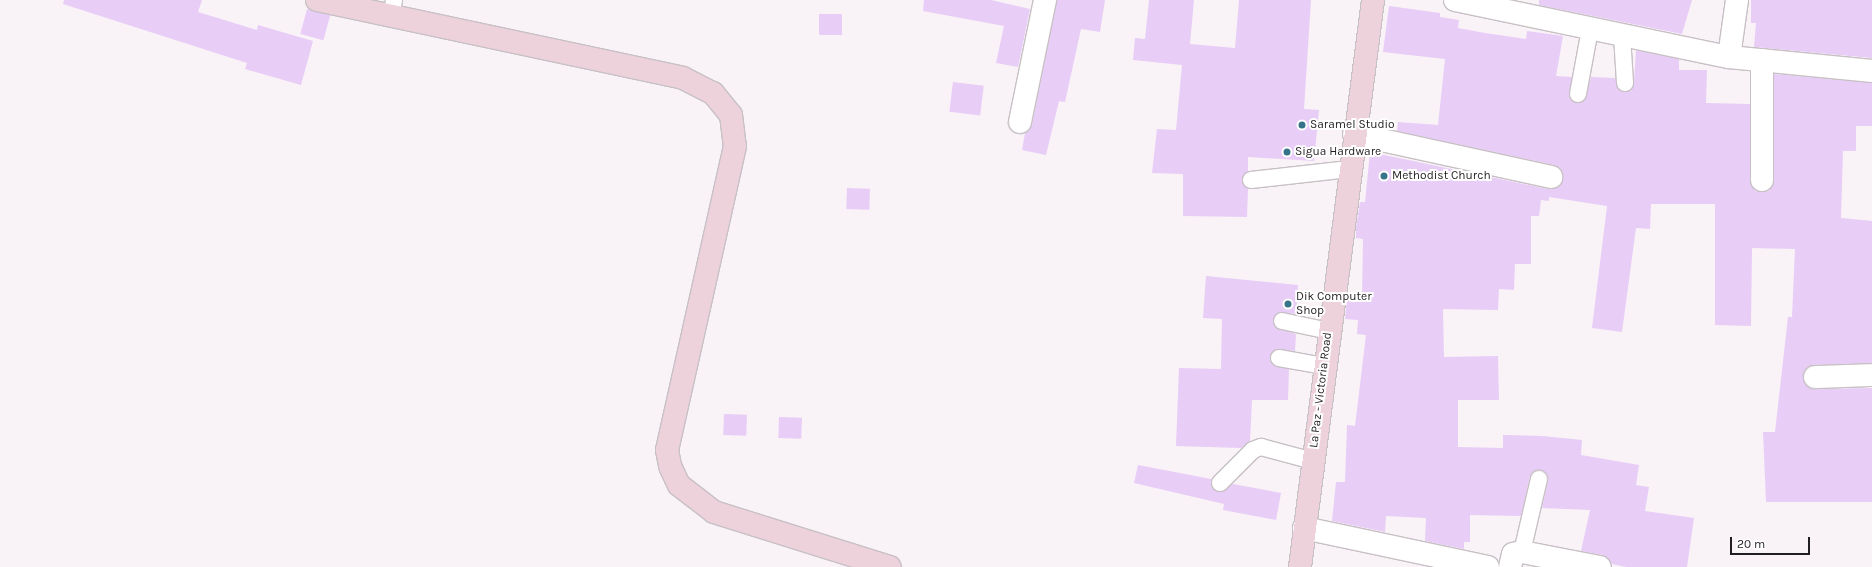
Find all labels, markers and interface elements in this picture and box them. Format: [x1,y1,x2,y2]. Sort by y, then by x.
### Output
place label: Saramel Studio [1310,118,1395,132]
marker: Saramel Studio [1297,120,1307,130]
place label: Sigua Hardware [1295,145,1381,159]
marker: Sigua Hardware [1282,147,1292,157]
place label: Methodist Church [1392,169,1491,183]
marker: Methodist Church [1379,171,1389,181]
place label: Dik Computer Shop [1296,290,1372,318]
marker: Dik Computer Shop [1283,299,1293,309]
street label: La Paz - Victoria Road [1307,331,1335,449]
scale bar [1732,529,1812,555]
text: 20 m [1737,537,1765,551]

